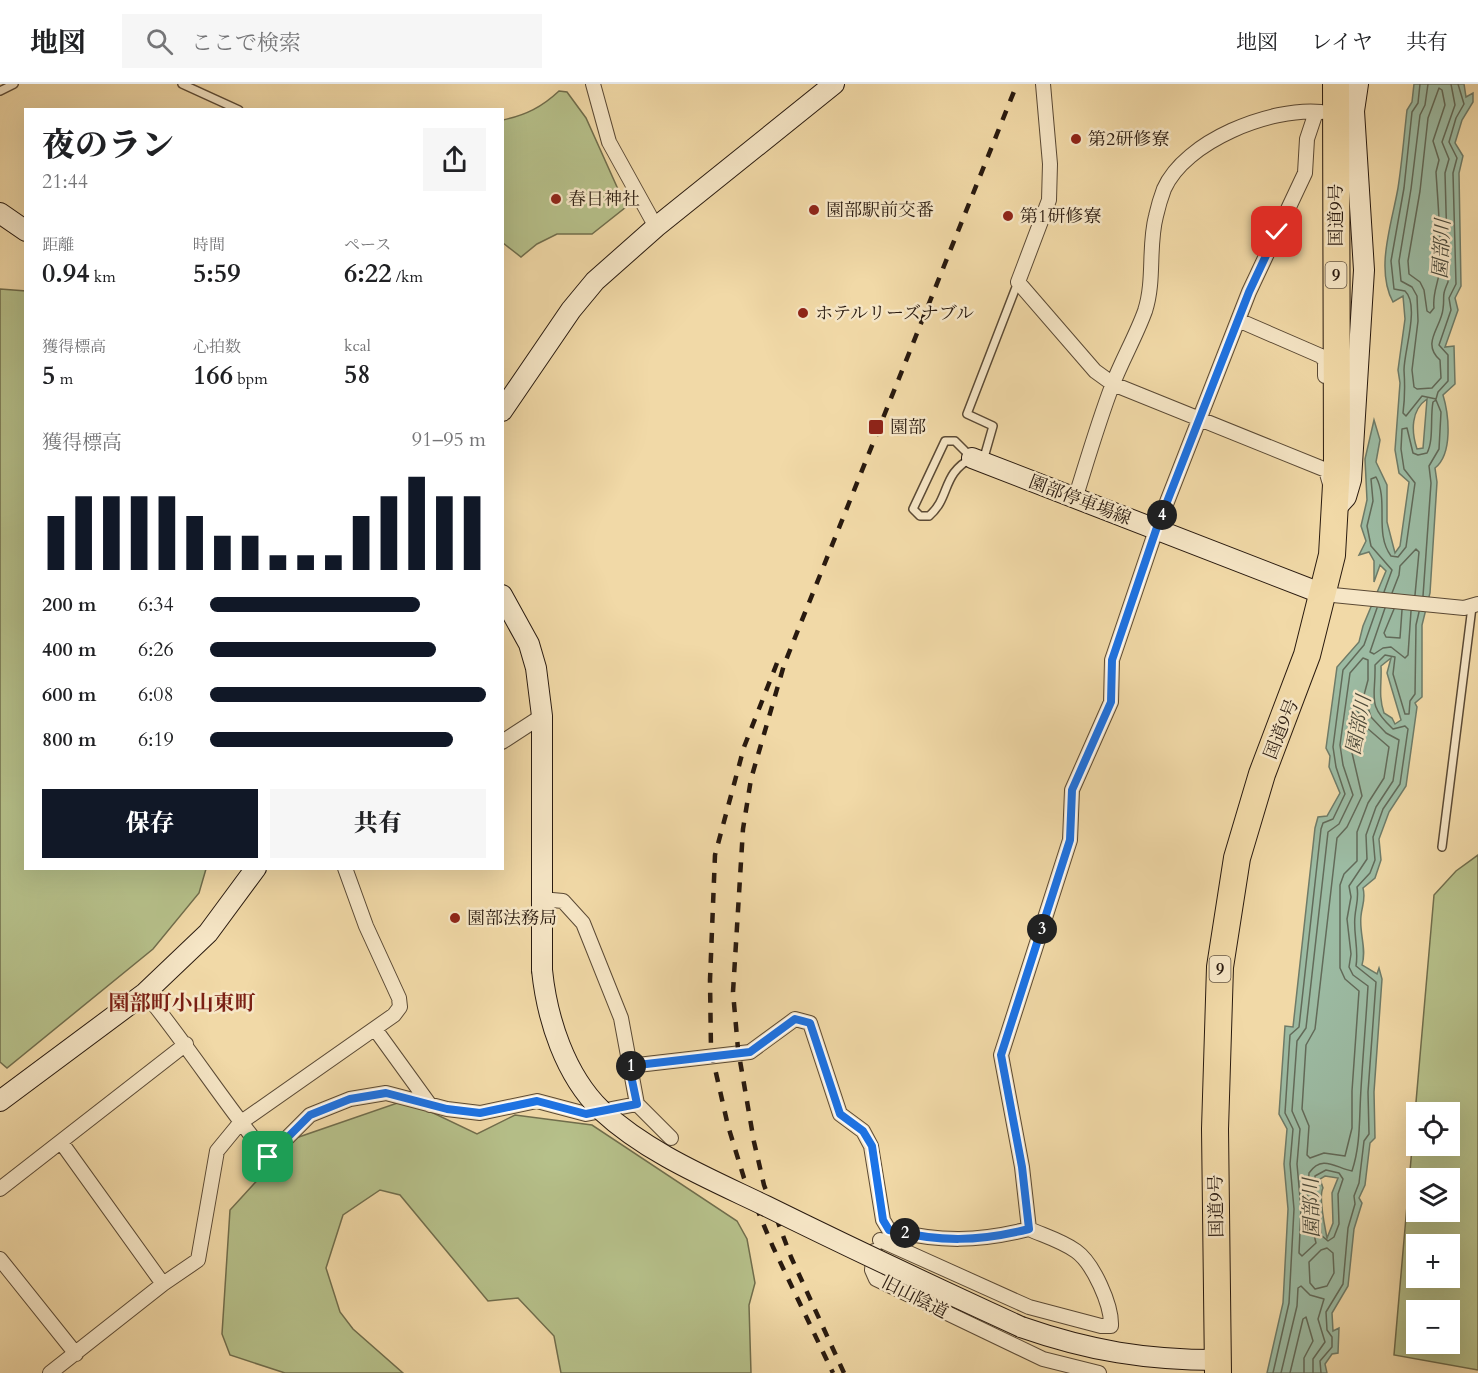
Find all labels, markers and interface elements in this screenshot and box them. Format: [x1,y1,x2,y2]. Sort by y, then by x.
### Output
search box [122,14,542,68]
text: 地図 [30,24,86,62]
icon: search [143,25,176,58]
text: ここで検索 [191,28,301,58]
text: 地図 [1236,28,1278,57]
text: レイヤ [1311,28,1373,57]
text: 共有 [1406,28,1448,57]
text: 夜のラン [42,123,174,168]
place label: 第2研修寮 [1088,127,1169,152]
button: share [423,128,486,191]
marker: 第2研修寮 [1069,132,1083,146]
text: 21:44 [42,168,88,195]
street label: 国道9号 [1324,183,1349,247]
place label: 春日神社 [568,187,640,212]
marker: 春日神社 [549,192,563,206]
place label: 園部駅前交番 [826,198,934,223]
marker: 園部駅前交番 [807,203,821,217]
place label: 第1研修寮 [1020,204,1101,229]
pin [1251,206,1302,257]
marker: 第1研修寮 [1001,209,1015,223]
icon: check [1260,215,1293,248]
water label: 園部川 [1426,216,1457,280]
text: 距離 [42,234,74,256]
text: 時間 [193,234,225,256]
text: ペース [344,234,391,256]
text: 0.94 [42,256,90,291]
text: 5:59 [193,256,241,291]
text: 6:22 [344,256,392,291]
road number: 9 [1326,262,1346,288]
text: km [90,266,116,288]
text: /km [392,266,423,288]
place label: ホテルリーズナブル [815,301,974,326]
marker: ホテルリーズナブル [796,306,810,320]
text: kcal [344,335,371,357]
text: 獲得標高 [42,336,106,358]
text: 心拍数 [193,336,241,358]
text: 58 [344,357,371,392]
text: 5 [42,358,55,393]
text: 166 [193,358,233,393]
text: m [55,368,73,390]
text: bpm [233,368,268,390]
place label: 園部 [890,415,926,440]
marker: 園部 [867,418,885,436]
text: 91–95 m [412,426,486,453]
text: 獲得標高 [42,429,122,456]
street label: 園部停車場線 [1025,469,1135,531]
pin: 4 [1147,500,1177,530]
text: 4 [1158,504,1166,526]
text: 200 m [42,591,97,618]
text: 6:34 [138,591,174,618]
text: 400 m [42,636,97,663]
text: 6:26 [138,636,174,663]
text: 600 m [42,681,97,708]
text: 6:08 [138,681,174,708]
water label: 園部川 [1340,691,1378,757]
street label: 国道9号 [1258,695,1305,763]
text: 800 m [42,726,97,753]
text: 6:19 [138,726,174,753]
button: 保存 [42,789,258,858]
button: 共有 [270,789,486,858]
place label: 園部法務局 [467,906,557,931]
marker: 園部法務局 [448,911,462,925]
pin: 3 [1027,914,1057,944]
text: 3 [1038,918,1046,940]
road number: 9 [1210,956,1230,982]
district label: 園部町小山東町 [109,989,256,1018]
pin: 1 [616,1051,646,1081]
text: 1 [627,1055,635,1077]
map controls [1406,1102,1460,1354]
button: locate [1406,1102,1460,1156]
pin [242,1131,293,1182]
icon: arrive [251,1140,284,1173]
button: layers [1406,1168,1460,1222]
street label: 国道9号 [1203,1174,1230,1238]
water label: 園部川 [1297,1176,1326,1238]
pin: 2 [890,1218,920,1248]
text: 2 [901,1222,909,1244]
button: + [1406,1234,1460,1288]
street label: 旧山陰道 [877,1270,953,1325]
button: − [1406,1300,1460,1354]

